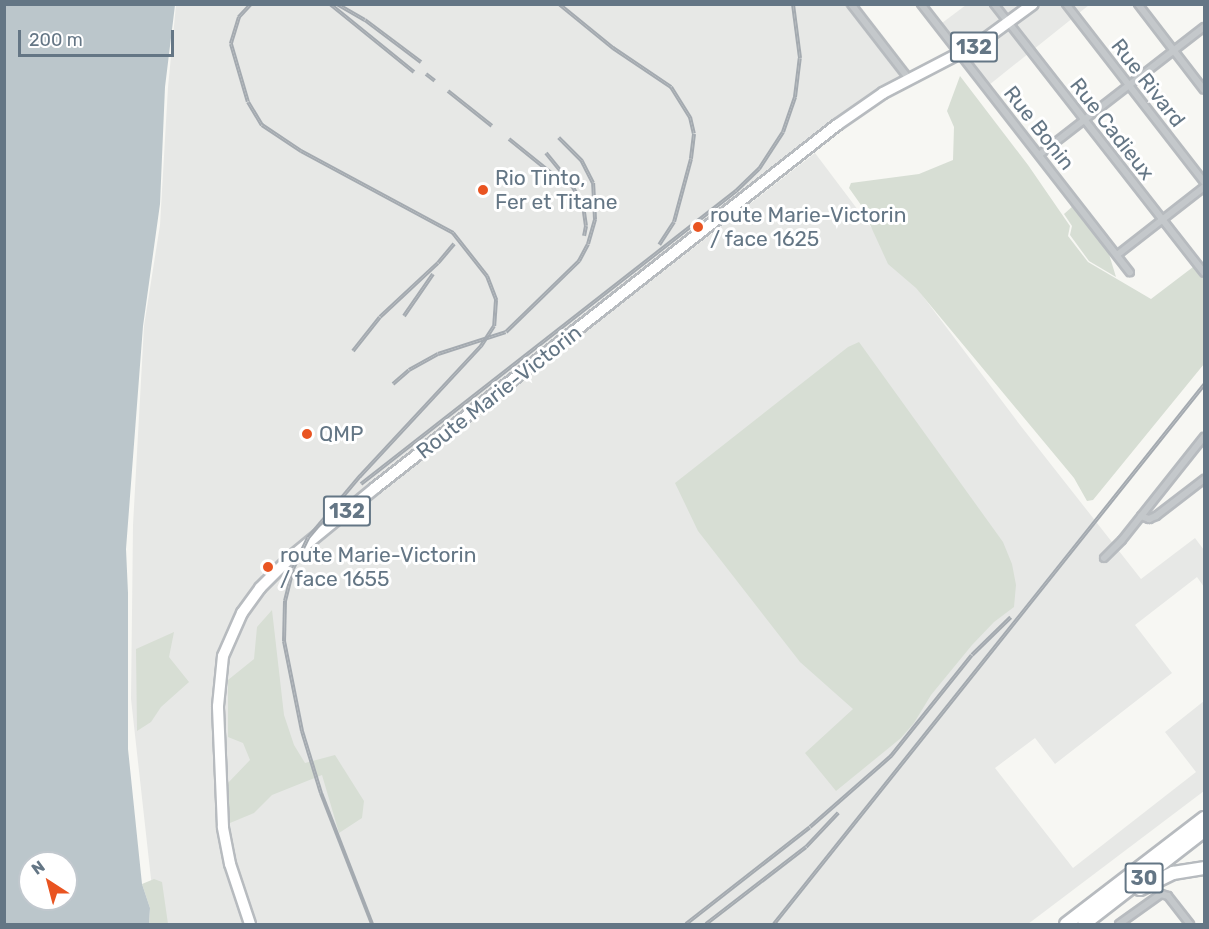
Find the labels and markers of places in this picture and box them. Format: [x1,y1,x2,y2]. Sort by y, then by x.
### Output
place label: Rio Tinto, Fer et Titane [495,165,618,215]
marker: Rio Tinto, Fer et Titane [476,183,490,197]
place label: route Marie-Victorin / face 1625 [710,202,906,252]
marker: route Marie-Victorin / face 1625 [691,220,705,234]
place label: QMP [319,421,363,447]
marker: QMP [300,427,314,441]
place label: route Marie-Victorin / face 1655 [280,542,476,592]
marker: route Marie-Victorin / face 1655 [261,560,275,574]

